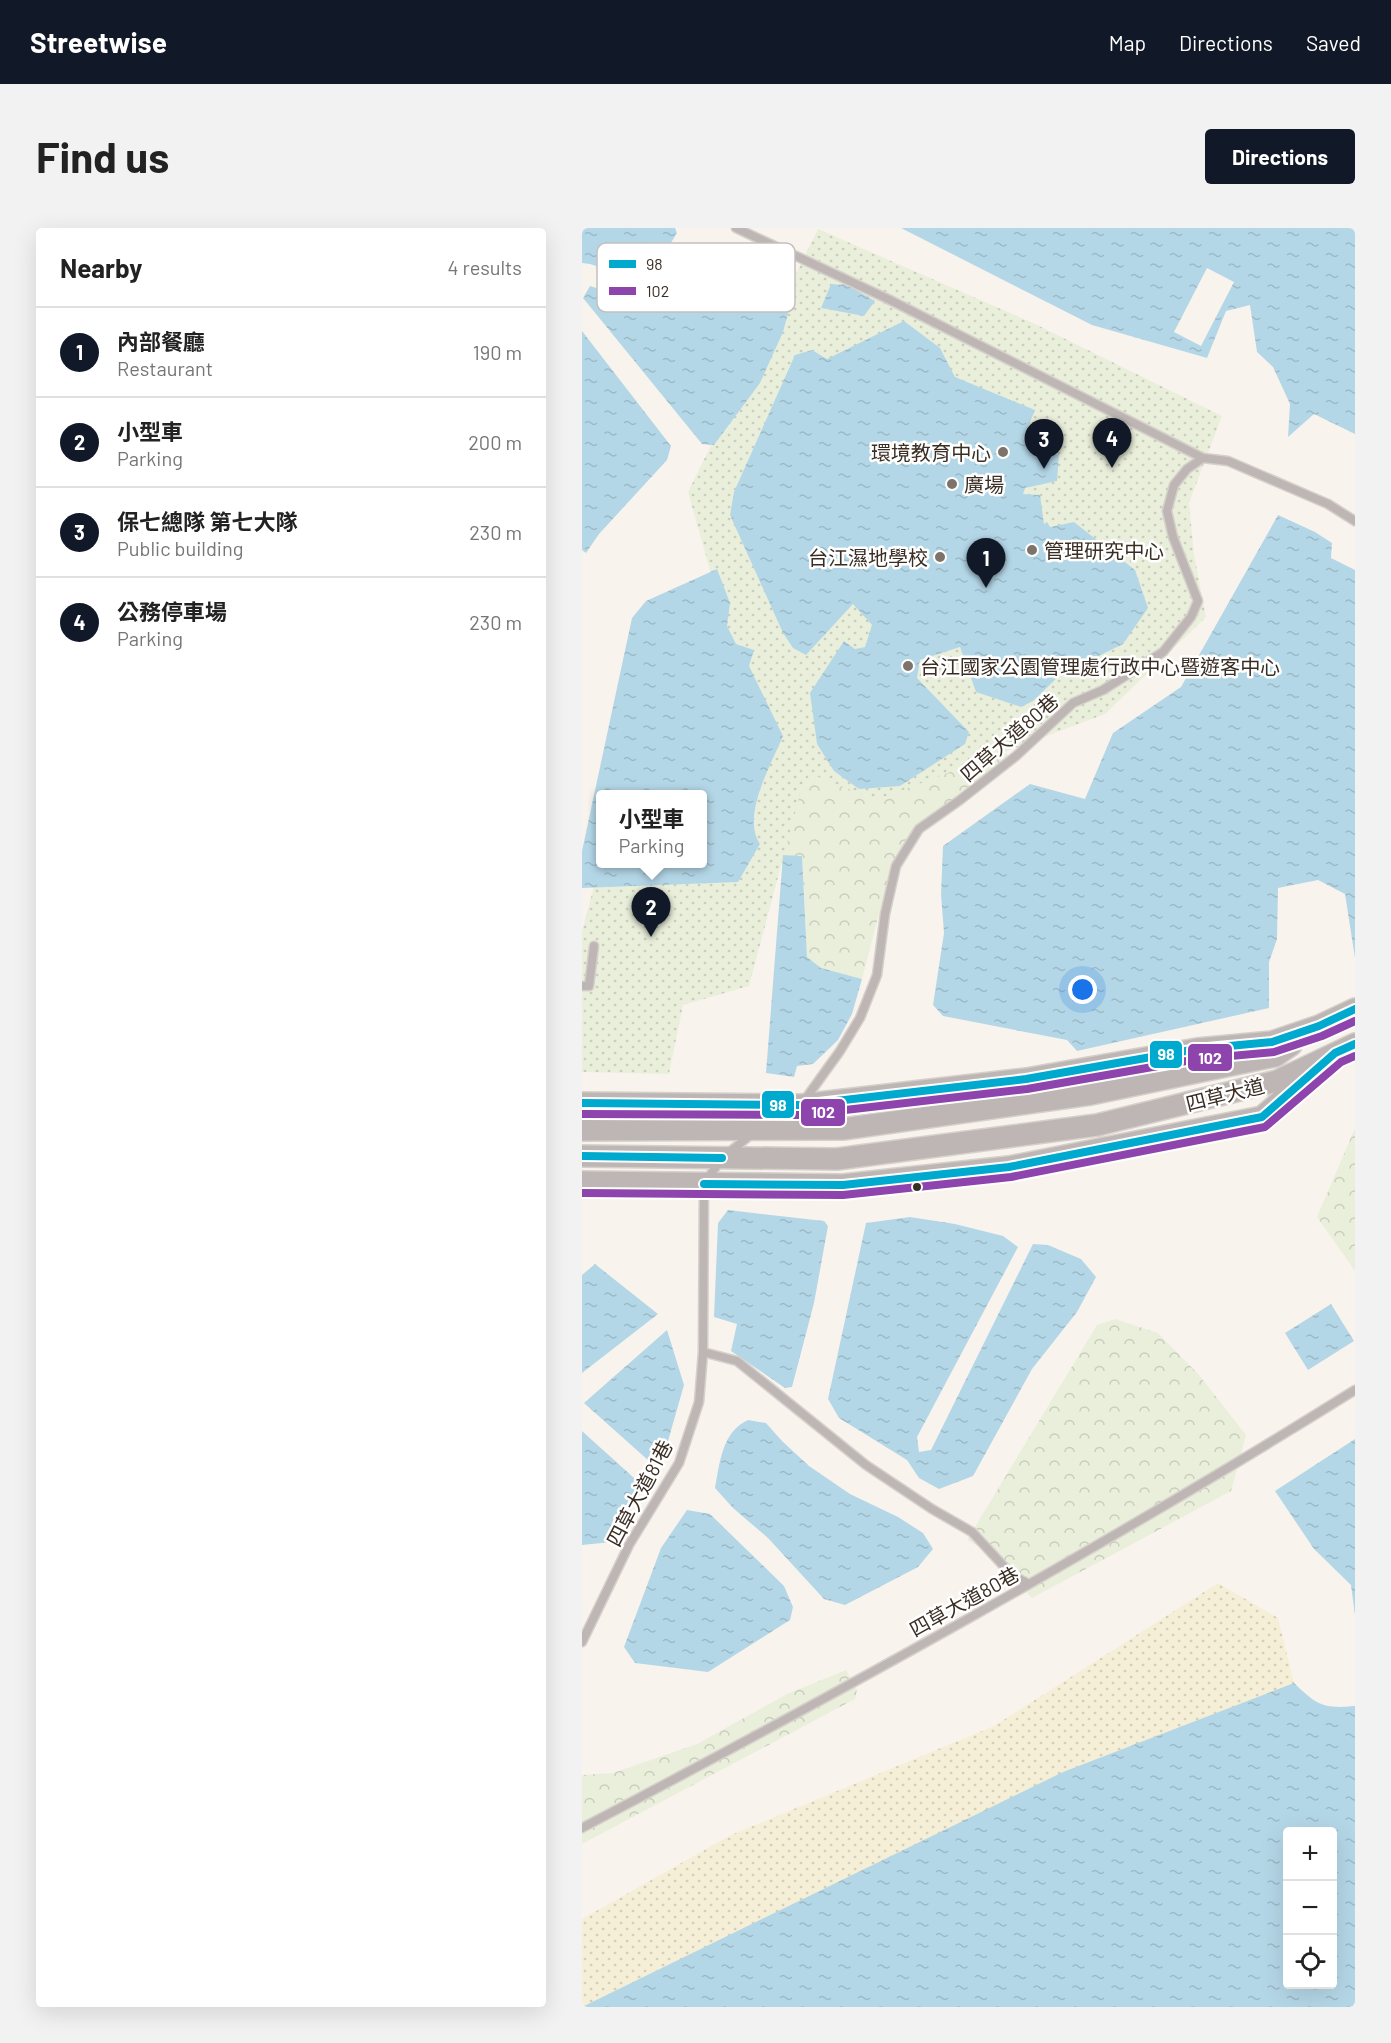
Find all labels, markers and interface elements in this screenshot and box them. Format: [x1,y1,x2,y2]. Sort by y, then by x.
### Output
text: Streetwise [30,25,167,59]
text: Map [1109,30,1146,55]
text: Directions [1179,30,1273,55]
text: Saved [1306,30,1361,55]
button: Directions [1205,129,1355,184]
text: Find us [36,131,169,181]
legend [597,243,795,312]
text: Nearby [60,252,142,283]
text: 98 [646,254,663,273]
text: 4 results [447,255,522,279]
text: 102 [646,281,669,300]
text: 內部餐廳 [117,328,205,354]
text: 1 [76,340,83,364]
text: 190 m [473,340,522,364]
text: Restaurant [117,356,213,380]
text: 小型車 [117,418,183,444]
pin: 4 [1092,418,1132,468]
pin: 3 [1024,420,1064,469]
text: 2 [74,430,85,454]
text: 200 m [468,430,522,454]
place label: 環境教育中心 [871,440,991,464]
marker: 環境教育中心 [996,445,1010,459]
text: Parking [117,446,183,470]
place label: 廣場 [964,472,1004,496]
marker: 廣場 [945,477,959,491]
text: 保七總隊 第七大隊 [117,508,297,534]
text: 3 [74,520,85,544]
text: 230 m [469,520,522,544]
text: Public building [117,536,243,560]
pin: 1 [966,538,1006,588]
place label: 管理研究中心 [1044,538,1164,562]
marker: 管理研究中心 [1025,543,1039,557]
place label: 台江濕地學校 [808,545,928,569]
marker: 台江濕地學校 [933,550,947,564]
text: 公務停車場 [117,598,227,624]
text: 4 [73,610,86,634]
text: 230 m [469,610,522,634]
text: Parking [117,626,183,650]
place label: 台江國家公園管理處行政中心暨遊客中心 [920,654,1280,678]
marker: 台江國家公園管理處行政中心暨遊客中心 [901,659,915,673]
street label: 四草大道80巷 [955,688,1063,786]
popup [596,790,707,868]
text: 小型車 [618,805,685,831]
text: Parking [618,833,684,857]
pin: 2 [632,888,670,937]
your location [1068,975,1097,1004]
line badge: 98 [1149,1040,1183,1069]
line badge: 102 [1187,1043,1233,1072]
text: 98 [1157,1044,1175,1063]
text: 102 [1198,1048,1222,1067]
street label: 四草大道 [1183,1073,1267,1115]
line badge: 98 [761,1090,795,1119]
text: 98 [769,1095,787,1114]
line badge: 102 [800,1098,846,1127]
text: 102 [811,1102,835,1121]
unlabelled marker [911,1181,923,1193]
street label: 四草大道81巷 [601,1436,677,1550]
street label: 四草大道80巷 [905,1561,1023,1641]
map controls [1283,1827,1337,1989]
button: + [1283,1827,1337,1881]
button: − [1283,1881,1337,1935]
button: locate [1283,1935,1337,1989]

